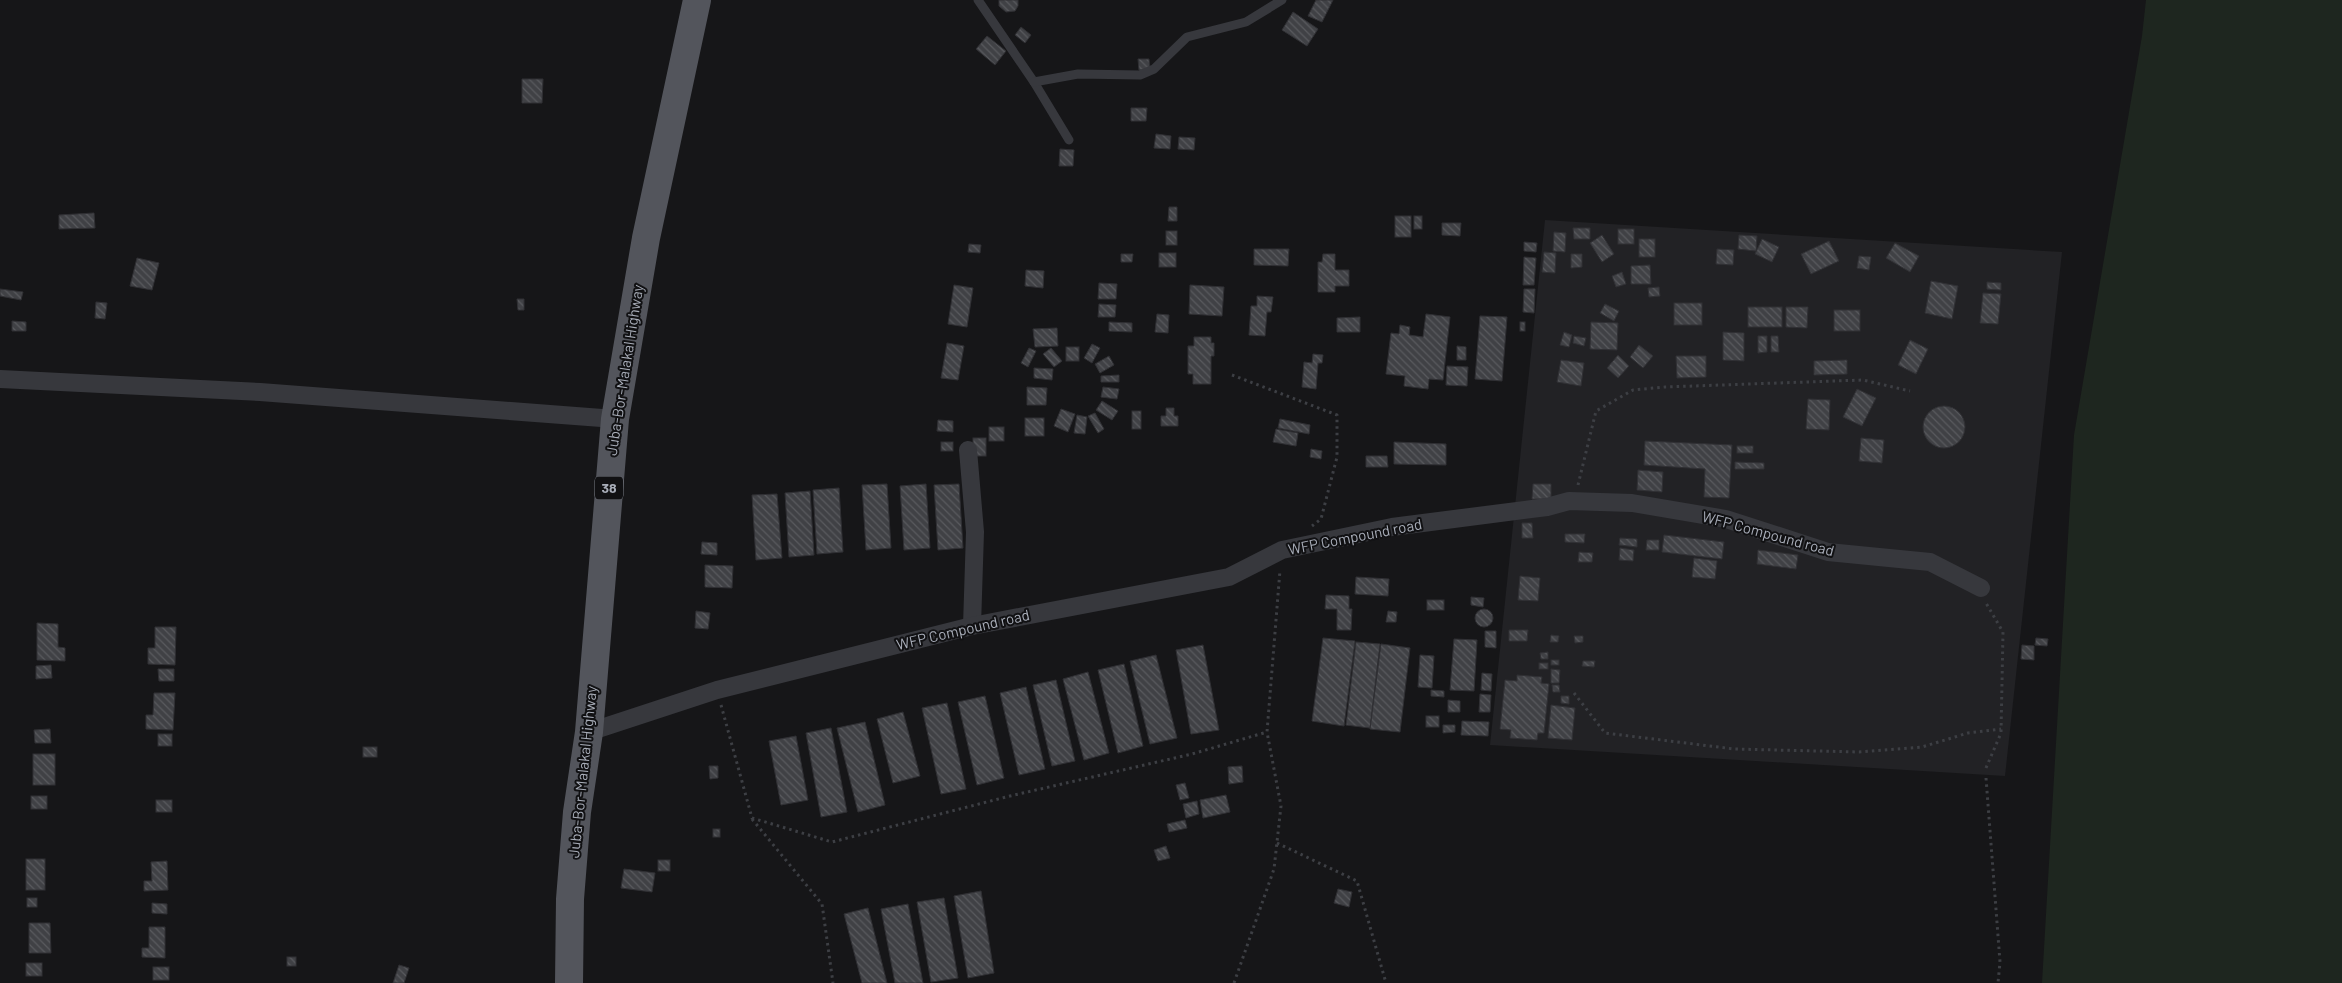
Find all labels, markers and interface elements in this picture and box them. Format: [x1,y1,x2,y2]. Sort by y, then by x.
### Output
street label: Juba-Bor-Malakal Highway [602,283,646,457]
road number: 38 [595,476,623,499]
street label: WFP Compound road [1700,507,1836,559]
street label: WFP Compound road [1286,514,1423,558]
street label: WFP Compound road [894,605,1031,653]
street label: Juba-Bor-Malakal Highway [564,685,600,859]

